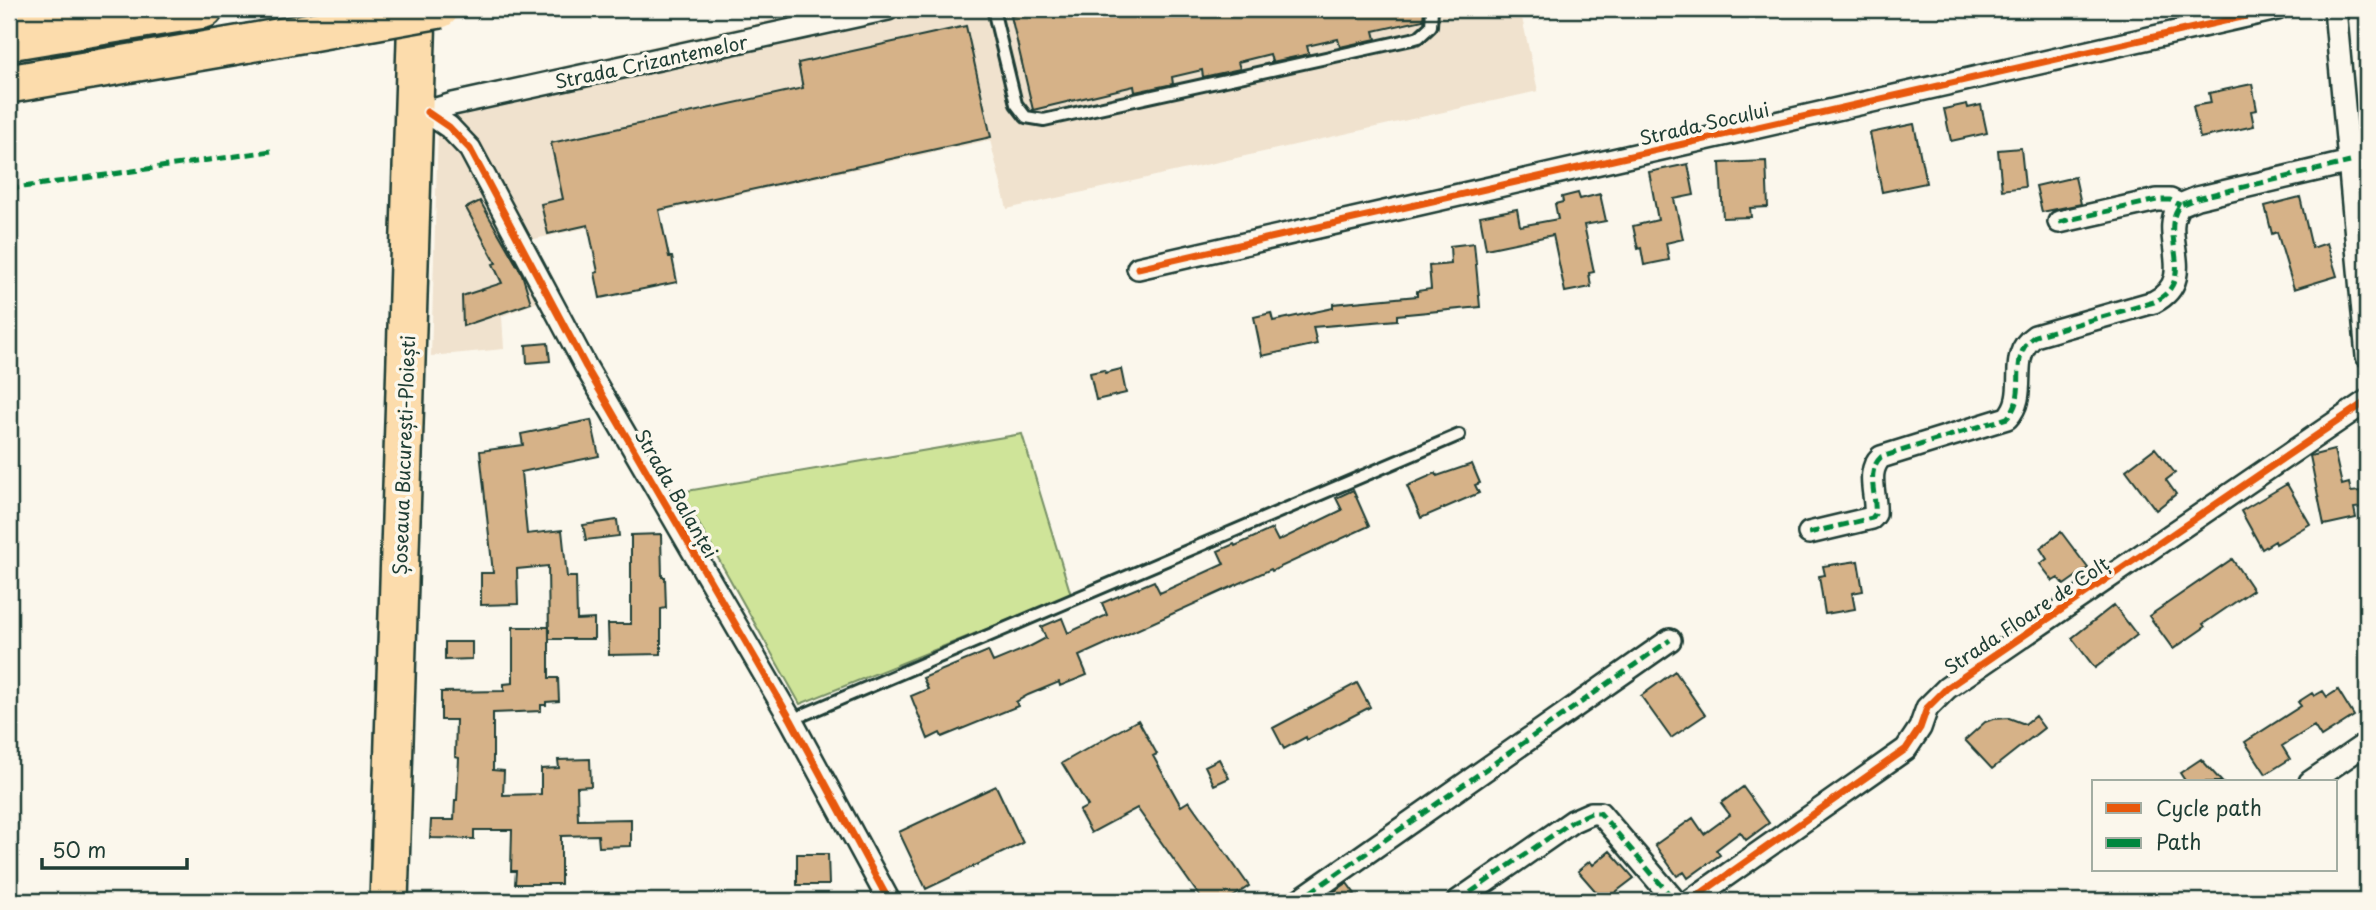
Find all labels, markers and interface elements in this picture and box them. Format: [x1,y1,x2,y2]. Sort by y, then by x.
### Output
street label: Strada Crizantemelor [552,27,750,95]
street label: Strada Socului [1636,94,1772,152]
street label: Șoseaua București-Ploiești [385,335,421,575]
street label: Strada Balanței [629,423,725,563]
street label: Strada Floare de Colț [1938,549,2114,681]
legend [2092,780,2338,872]
text: Cycle path [2156,791,2262,823]
text: Path [2156,825,2201,857]
scale bar [42,826,187,870]
text: 50 m [52,833,106,865]

